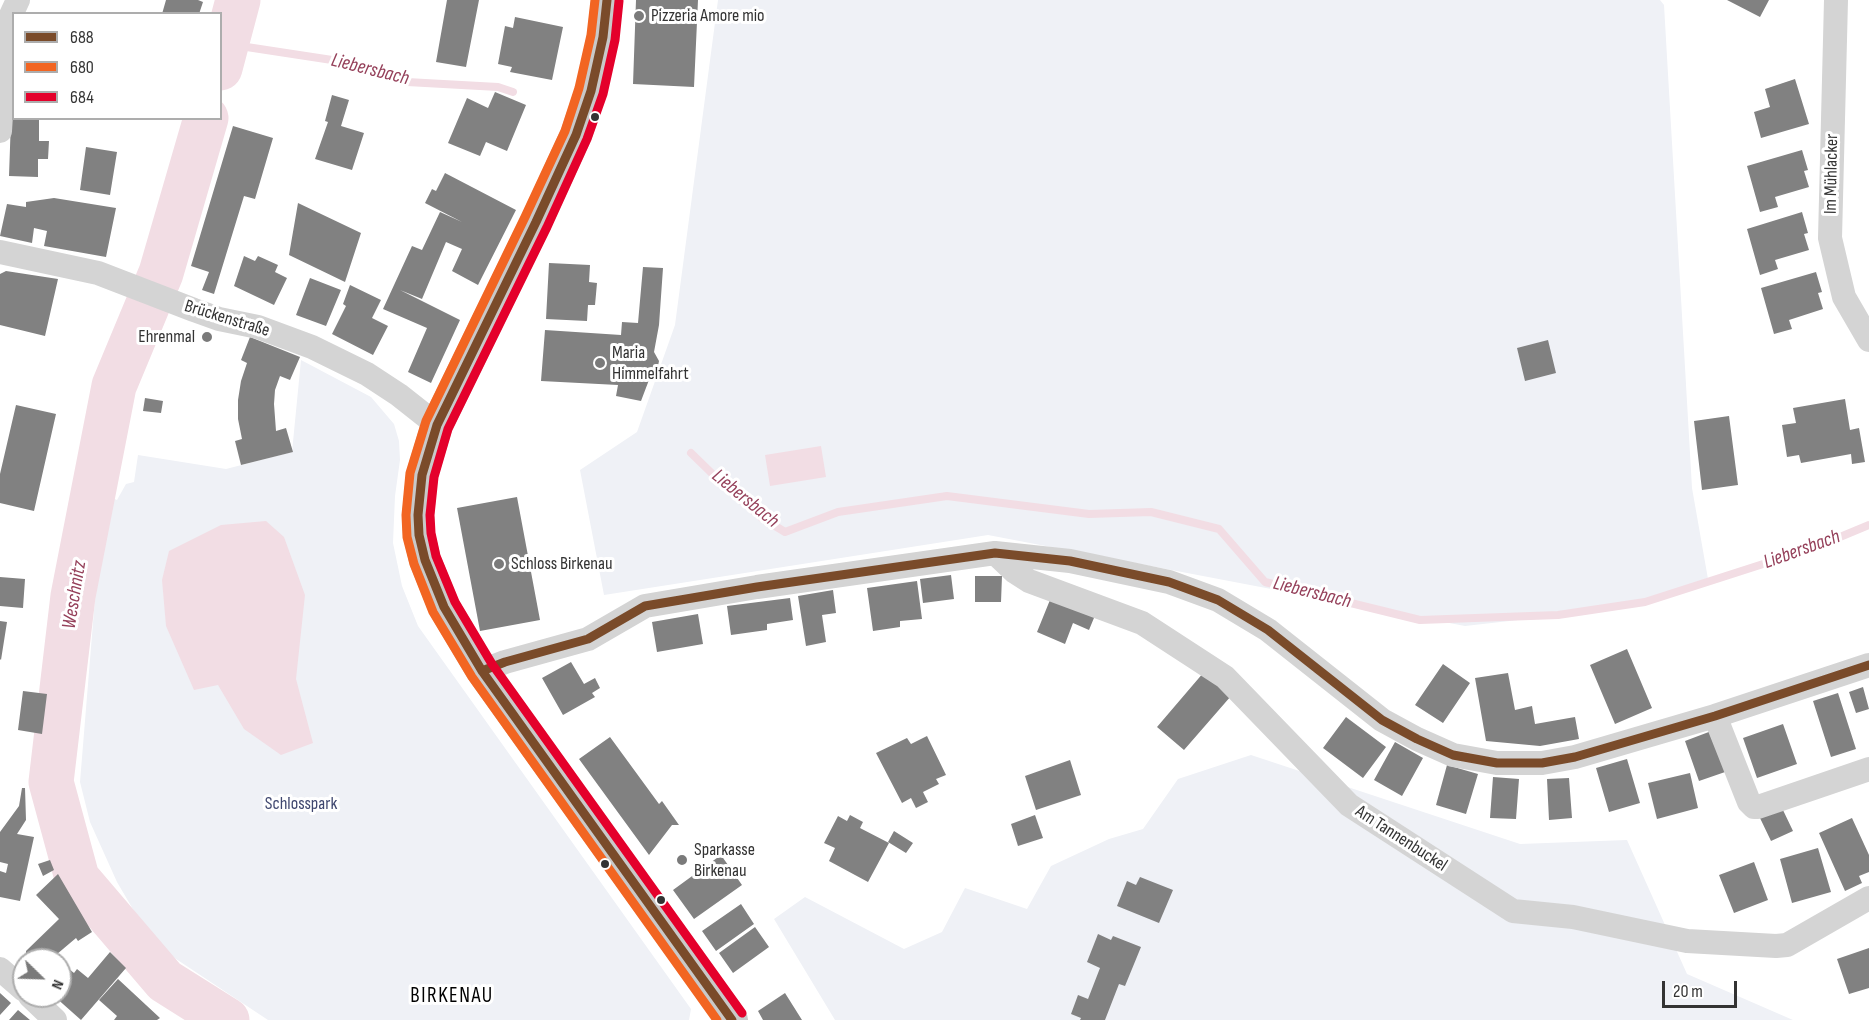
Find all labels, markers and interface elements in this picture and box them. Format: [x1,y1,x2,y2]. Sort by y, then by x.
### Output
place label: Pizzeria Amore mio [651,5,765,27]
marker: Pizzeria Amore mio [632,9,646,23]
legend [12,12,222,120]
text: 688 [70,27,94,48]
water label: Liebersbach [329,49,411,91]
text: 680 [70,57,94,78]
text: 684 [70,87,94,108]
unlabelled marker [589,111,601,123]
street label: Im Mühlacker [1820,134,1844,214]
street label: Brückenstraße [182,296,272,342]
place label: Ehrenmal [138,326,195,348]
marker: Ehrenmal [200,330,214,344]
place label: Maria Himmelfahrt [612,342,689,385]
marker: Maria Himmelfahrt [593,356,607,370]
water label: Liebersbach [707,465,783,533]
water label: Liebersbach [1761,525,1843,575]
place label: Schloss Birkenau [511,553,613,575]
marker: Schloss Birkenau [492,557,506,571]
water label: Weschnitz [58,559,92,631]
water label: Liebersbach [1271,572,1353,614]
park label: Schlosspark [265,793,337,815]
street label: Am Tannenbuckel [1351,801,1451,877]
place label: Sparkasse Birkenau [694,839,755,882]
marker: Sparkasse Birkenau [675,853,689,867]
unlabelled marker [599,858,611,870]
unlabelled marker [655,894,667,906]
north arrow [12,948,72,1008]
scale bar [1665,969,1740,1007]
text: N [47,977,68,992]
text: 20 m [1673,981,1703,1002]
district label: BIRKENAU [410,984,494,1010]

